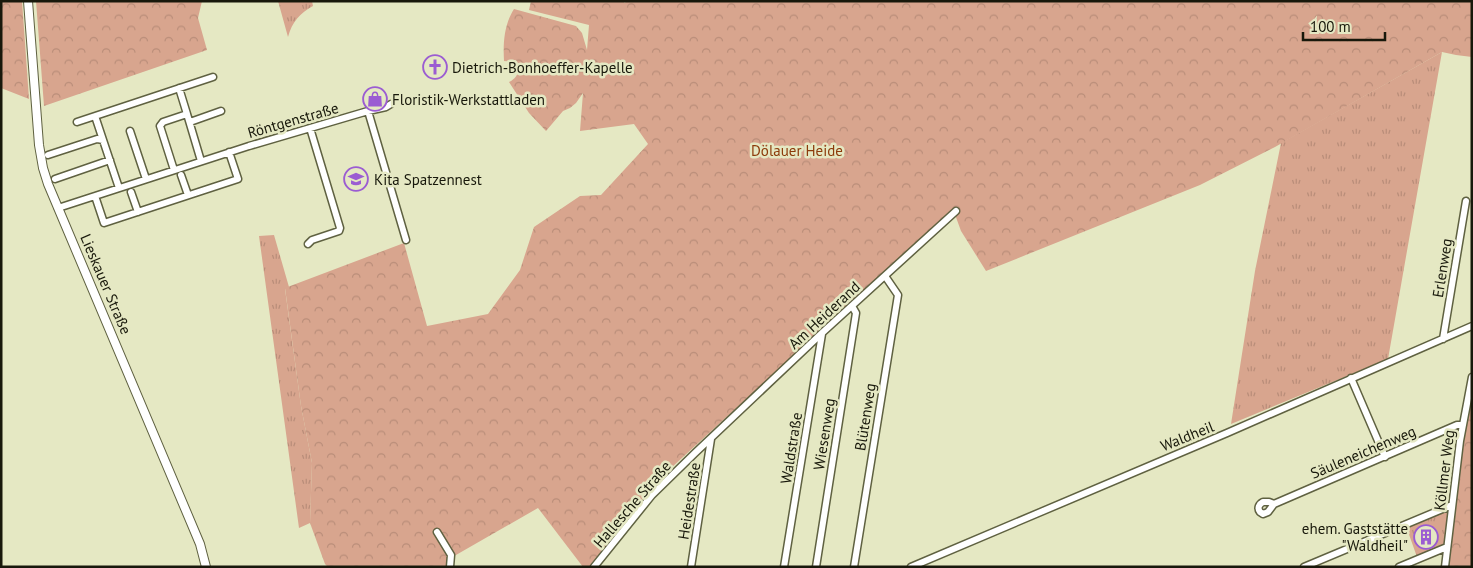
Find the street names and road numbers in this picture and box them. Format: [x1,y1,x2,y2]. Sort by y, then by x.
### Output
street label: Röntgenstraße [245,98,341,142]
street label: Lieskauer Straße [76,231,136,337]
street label: Erlenweg [1428,237,1456,299]
street label: Am Heiderand [784,277,864,353]
street label: Blütenweg [850,382,880,452]
street label: Wiesenweg [809,397,839,471]
street label: Waldstraße [776,411,806,485]
street label: Waldheil [1158,416,1217,455]
street label: Säuleneichenweg [1308,421,1418,483]
street label: Köllmer Weg [1430,429,1458,511]
street label: Hallesche Straße [589,457,675,551]
street label: Heidestraße [674,461,704,541]

